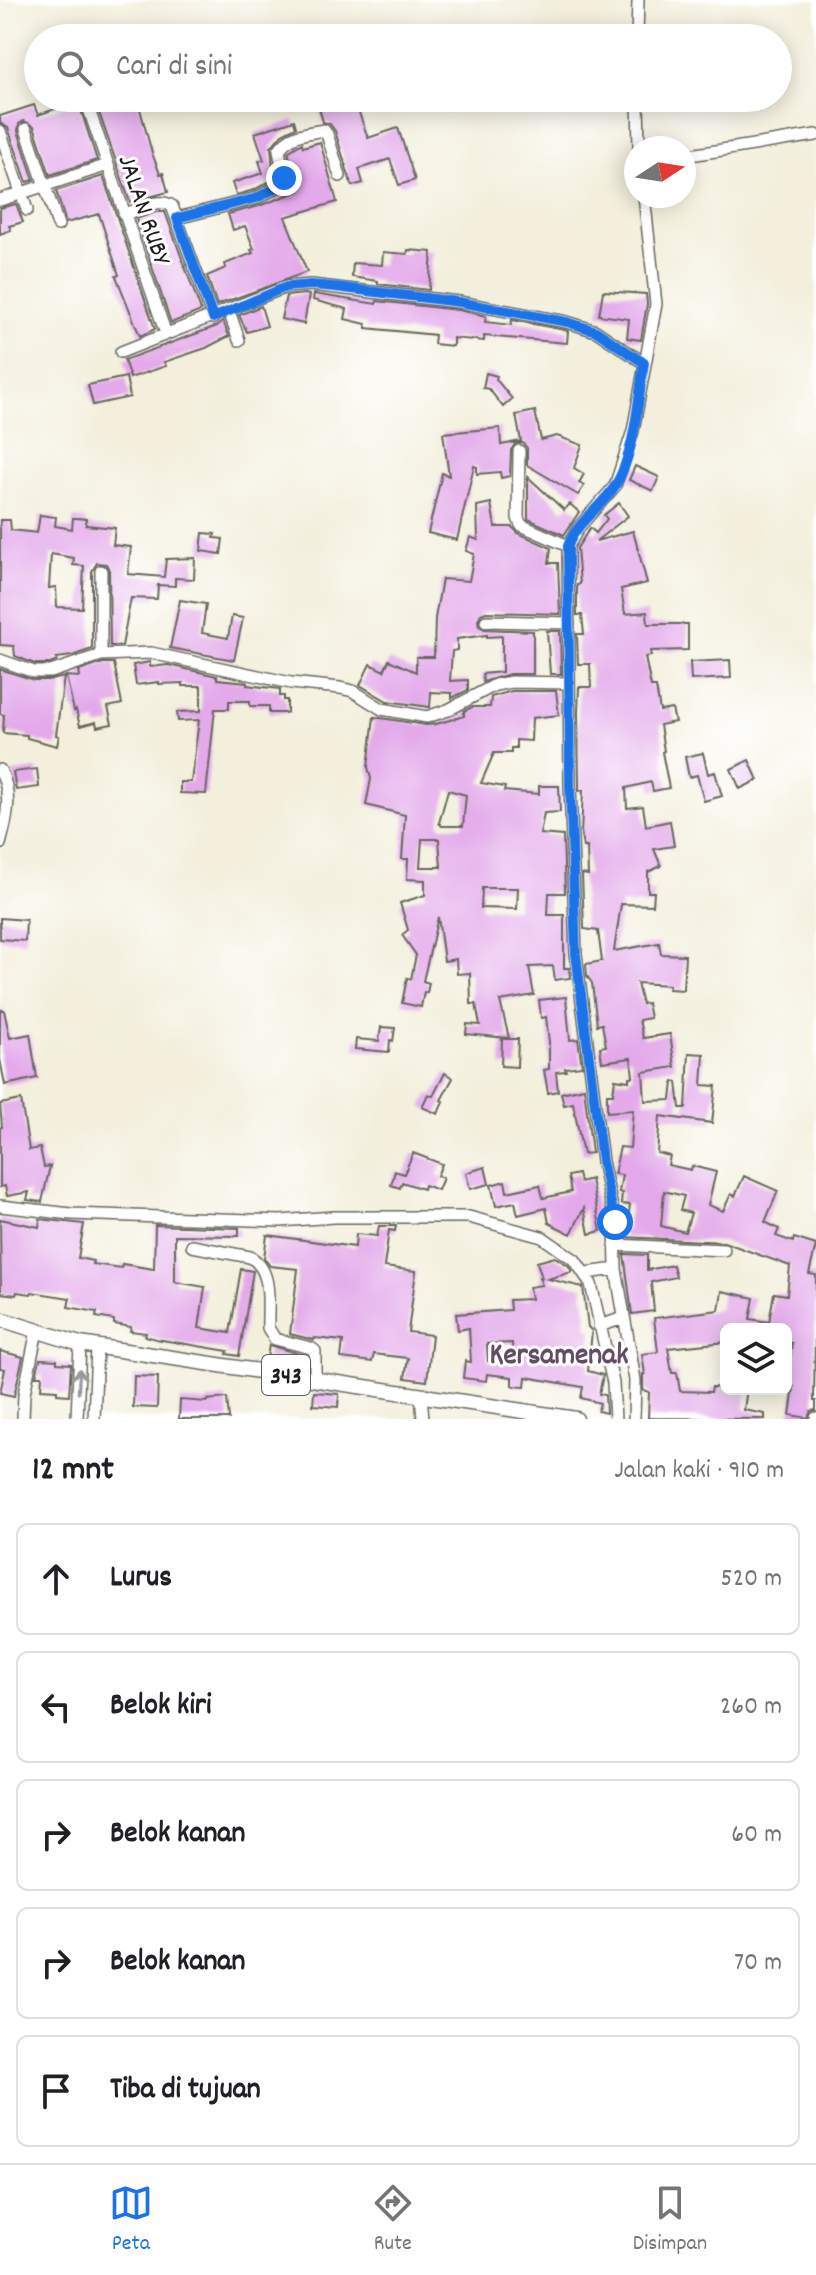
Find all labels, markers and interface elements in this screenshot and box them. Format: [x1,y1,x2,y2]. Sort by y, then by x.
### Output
search box [24,24,792,112]
icon: search [52,46,96,90]
text: Cari di sini [116,47,232,90]
north arrow [624,136,696,208]
street label: JALAN RUBY [107,150,179,272]
route end [266,160,302,196]
route start [597,1204,633,1240]
map controls [720,1323,792,1395]
button: layers [720,1323,792,1395]
district label: Kersamenak [490,1336,628,1379]
road number: 343 [262,1355,310,1395]
one-way arrow [71,1369,86,1395]
text: 12 mnt [32,1447,114,1496]
text: Jalan kaki · 910 m [614,1453,784,1490]
icon: ahead [34,1557,78,1601]
text: Lurus [110,1558,172,1601]
text: 520 m [721,1561,782,1598]
icon: left [34,1685,78,1729]
text: Belok kiri [110,1686,212,1729]
text: 260 m [720,1689,782,1726]
icon: right [34,1813,78,1857]
text: Belok kanan [110,1814,245,1857]
text: 60 m [731,1817,782,1854]
icon: right [34,1941,78,1985]
text: Belok kanan [110,1942,245,1985]
text: 70 m [734,1945,782,1982]
icon: arrive [34,2069,78,2113]
text: Tiba di tujuan [110,2070,261,2113]
tab: Peta [109,2181,153,2260]
tab: Rute [371,2181,415,2260]
tab: Disimpan [633,2181,707,2260]

